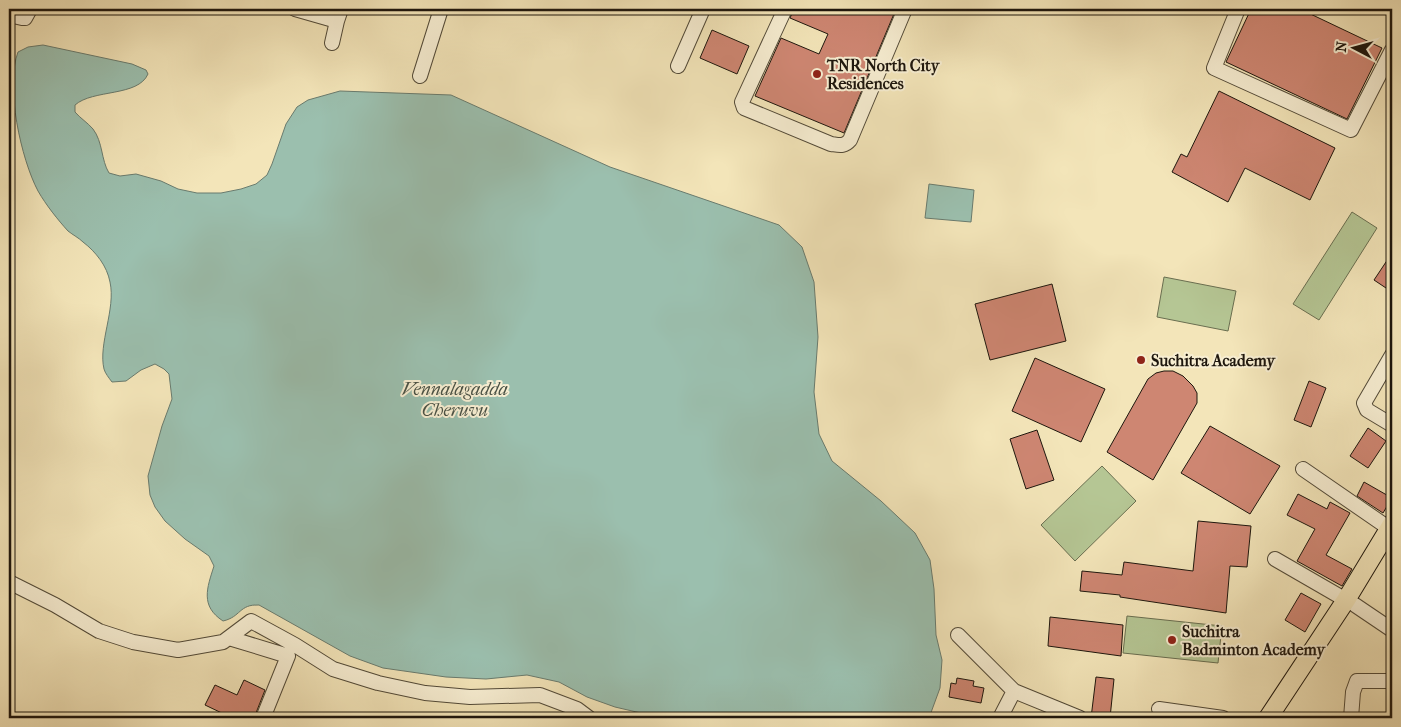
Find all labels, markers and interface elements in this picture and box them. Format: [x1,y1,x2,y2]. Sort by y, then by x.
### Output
north arrow [1328,22,1378,72]
text: N [1333,40,1351,53]
place label: TNR North City Residences [826,56,941,93]
marker: TNR North City Residences [811,68,823,80]
place label: Suchitra Academy [1151,351,1276,371]
marker: Suchitra Academy [1135,354,1147,366]
water label: Vennalagadda Cheruvu [402,379,508,421]
place label: Suchitra Badminton Academy [1182,622,1326,660]
marker: Suchitra Badminton Academy [1166,634,1178,646]

